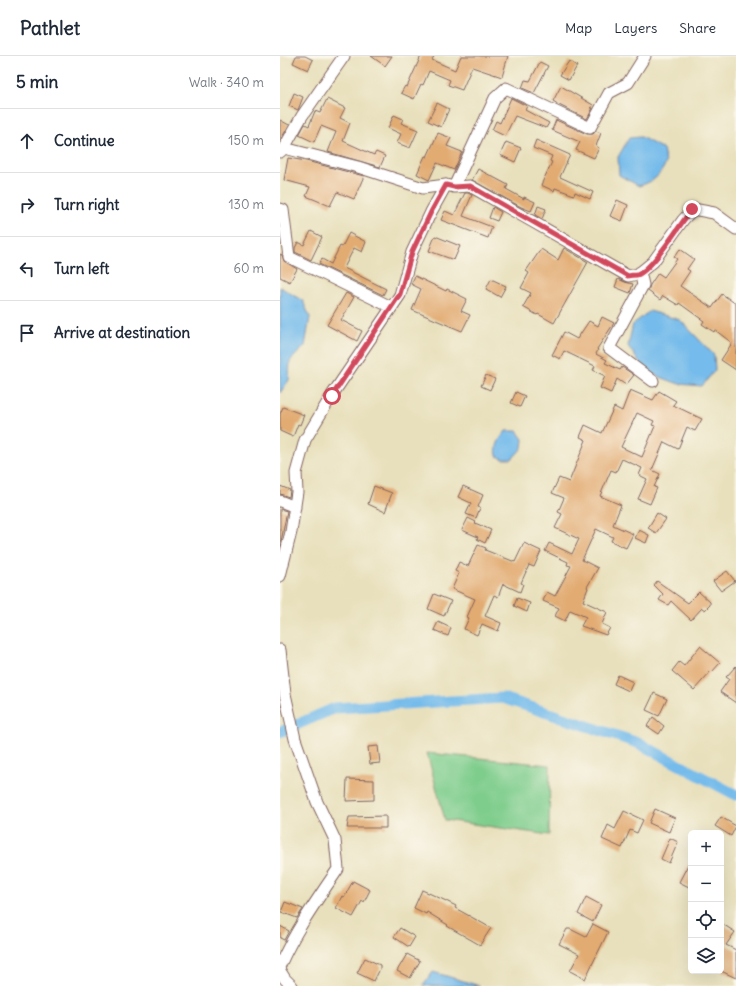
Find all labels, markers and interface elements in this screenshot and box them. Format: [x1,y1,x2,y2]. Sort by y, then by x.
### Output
text: Pathlet [20,16,80,40]
text: Map [565,19,592,37]
text: Layers [614,19,657,37]
text: Share [679,19,716,37]
text: 5 min [16,71,58,93]
text: Walk · 340 m [189,74,264,91]
icon: ahead [16,130,38,152]
text: Continue [54,131,115,150]
text: 150 m [228,132,264,149]
icon: right [16,194,38,216]
text: Turn right [54,195,119,214]
text: 130 m [228,196,264,213]
route end [683,200,701,218]
icon: left [16,258,38,280]
text: Turn left [54,259,109,278]
text: 60 m [233,260,264,277]
icon: arrive [16,322,38,344]
text: Arrive at destination [54,323,190,342]
route start [323,387,341,405]
map controls [688,830,724,974]
button: + [688,830,724,866]
button: − [688,866,724,902]
button: locate [688,902,724,938]
button: layers [688,938,724,974]

